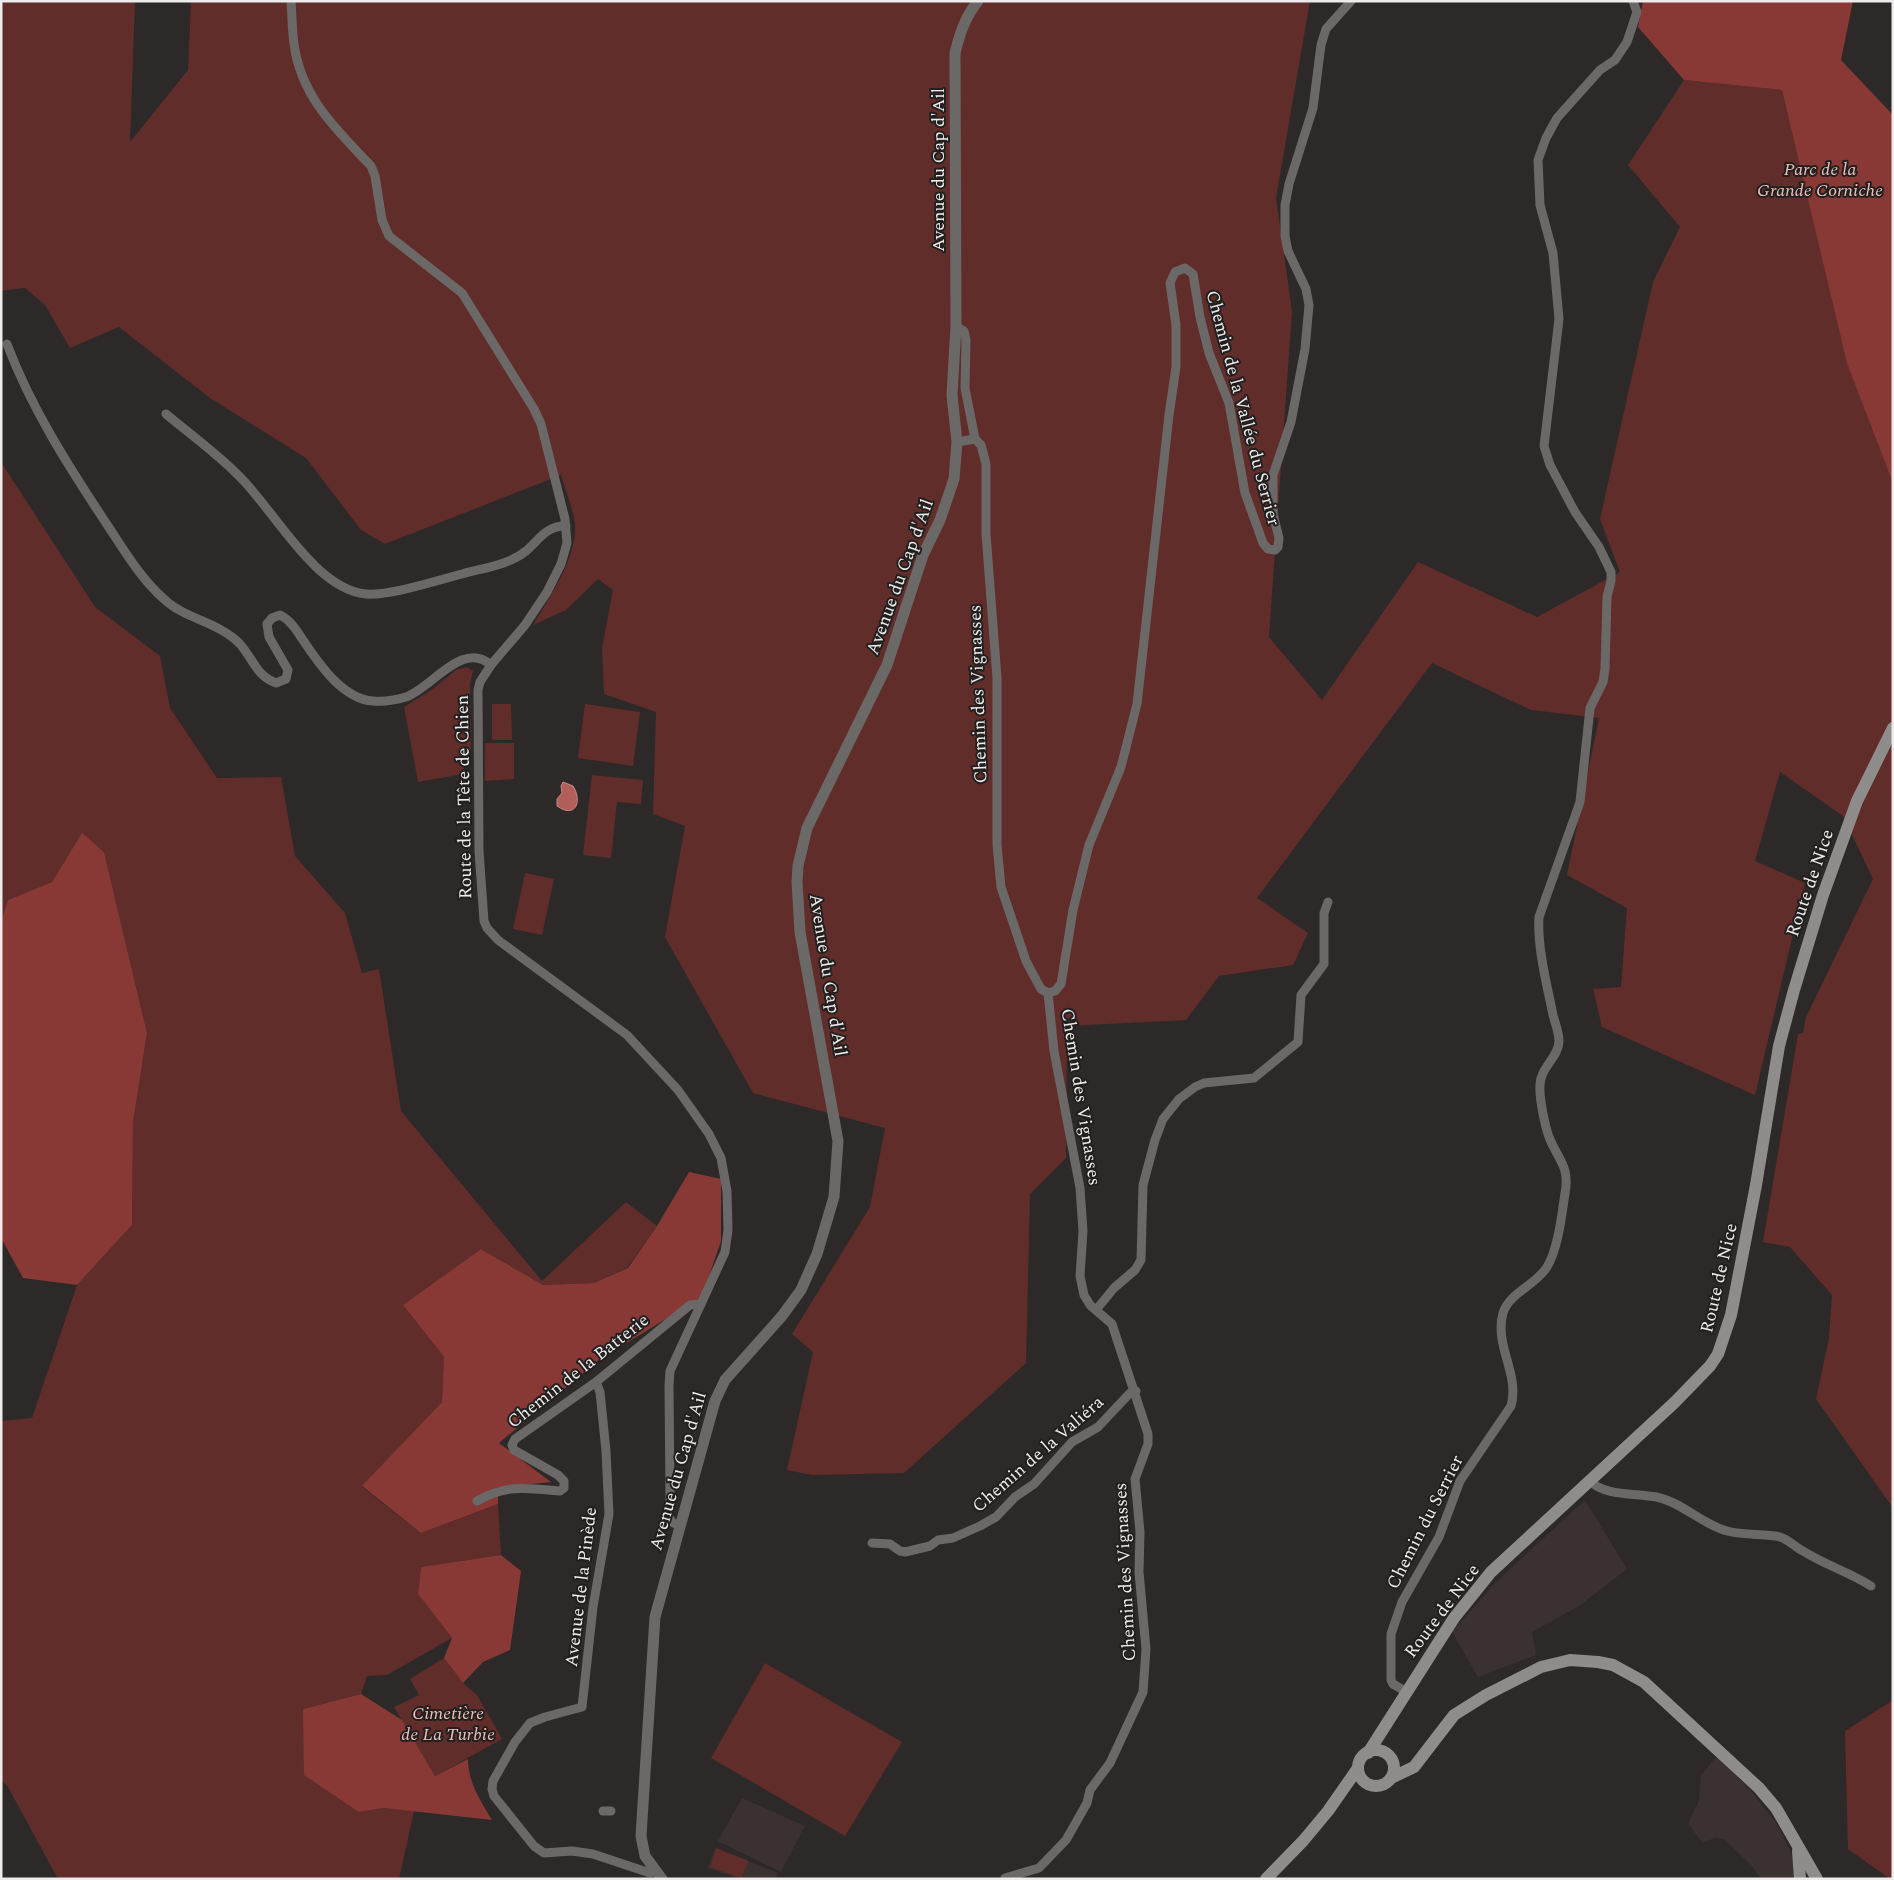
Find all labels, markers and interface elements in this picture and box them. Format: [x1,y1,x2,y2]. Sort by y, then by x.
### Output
street label: Avenue du Cap d'Ail [925,88,952,252]
park label: Parc de la Grande Corniche [1757,156,1883,204]
street label: Chemin de la Vallée du Serrier [1199,287,1287,529]
street label: Avenue du Cap d'Ail [859,495,941,659]
street label: Chemin des Vignasses [961,604,995,784]
street label: Route de la Tête de Chien [449,695,479,899]
street label: Route de Nice [1779,826,1841,940]
street label: Avenue du Cap d'Ail [802,892,854,1058]
street label: Chemin des Vignasses [1054,1007,1108,1187]
street label: Route de Nice [1693,1220,1745,1336]
street label: Chemin de la Batterie [501,1307,655,1435]
street label: Avenue du Cap d'Ail [642,1388,714,1554]
street label: Chemin de la Valiéra [966,1389,1110,1519]
street label: Chemin du Serrier [1380,1450,1470,1594]
street label: Chemin des Vignasses [1107,1482,1143,1662]
street label: Avenue de la Pinède [558,1506,604,1668]
street label: Route de Nice [1398,1558,1486,1664]
park label: Cimetière de La Turbie [401,1700,495,1748]

